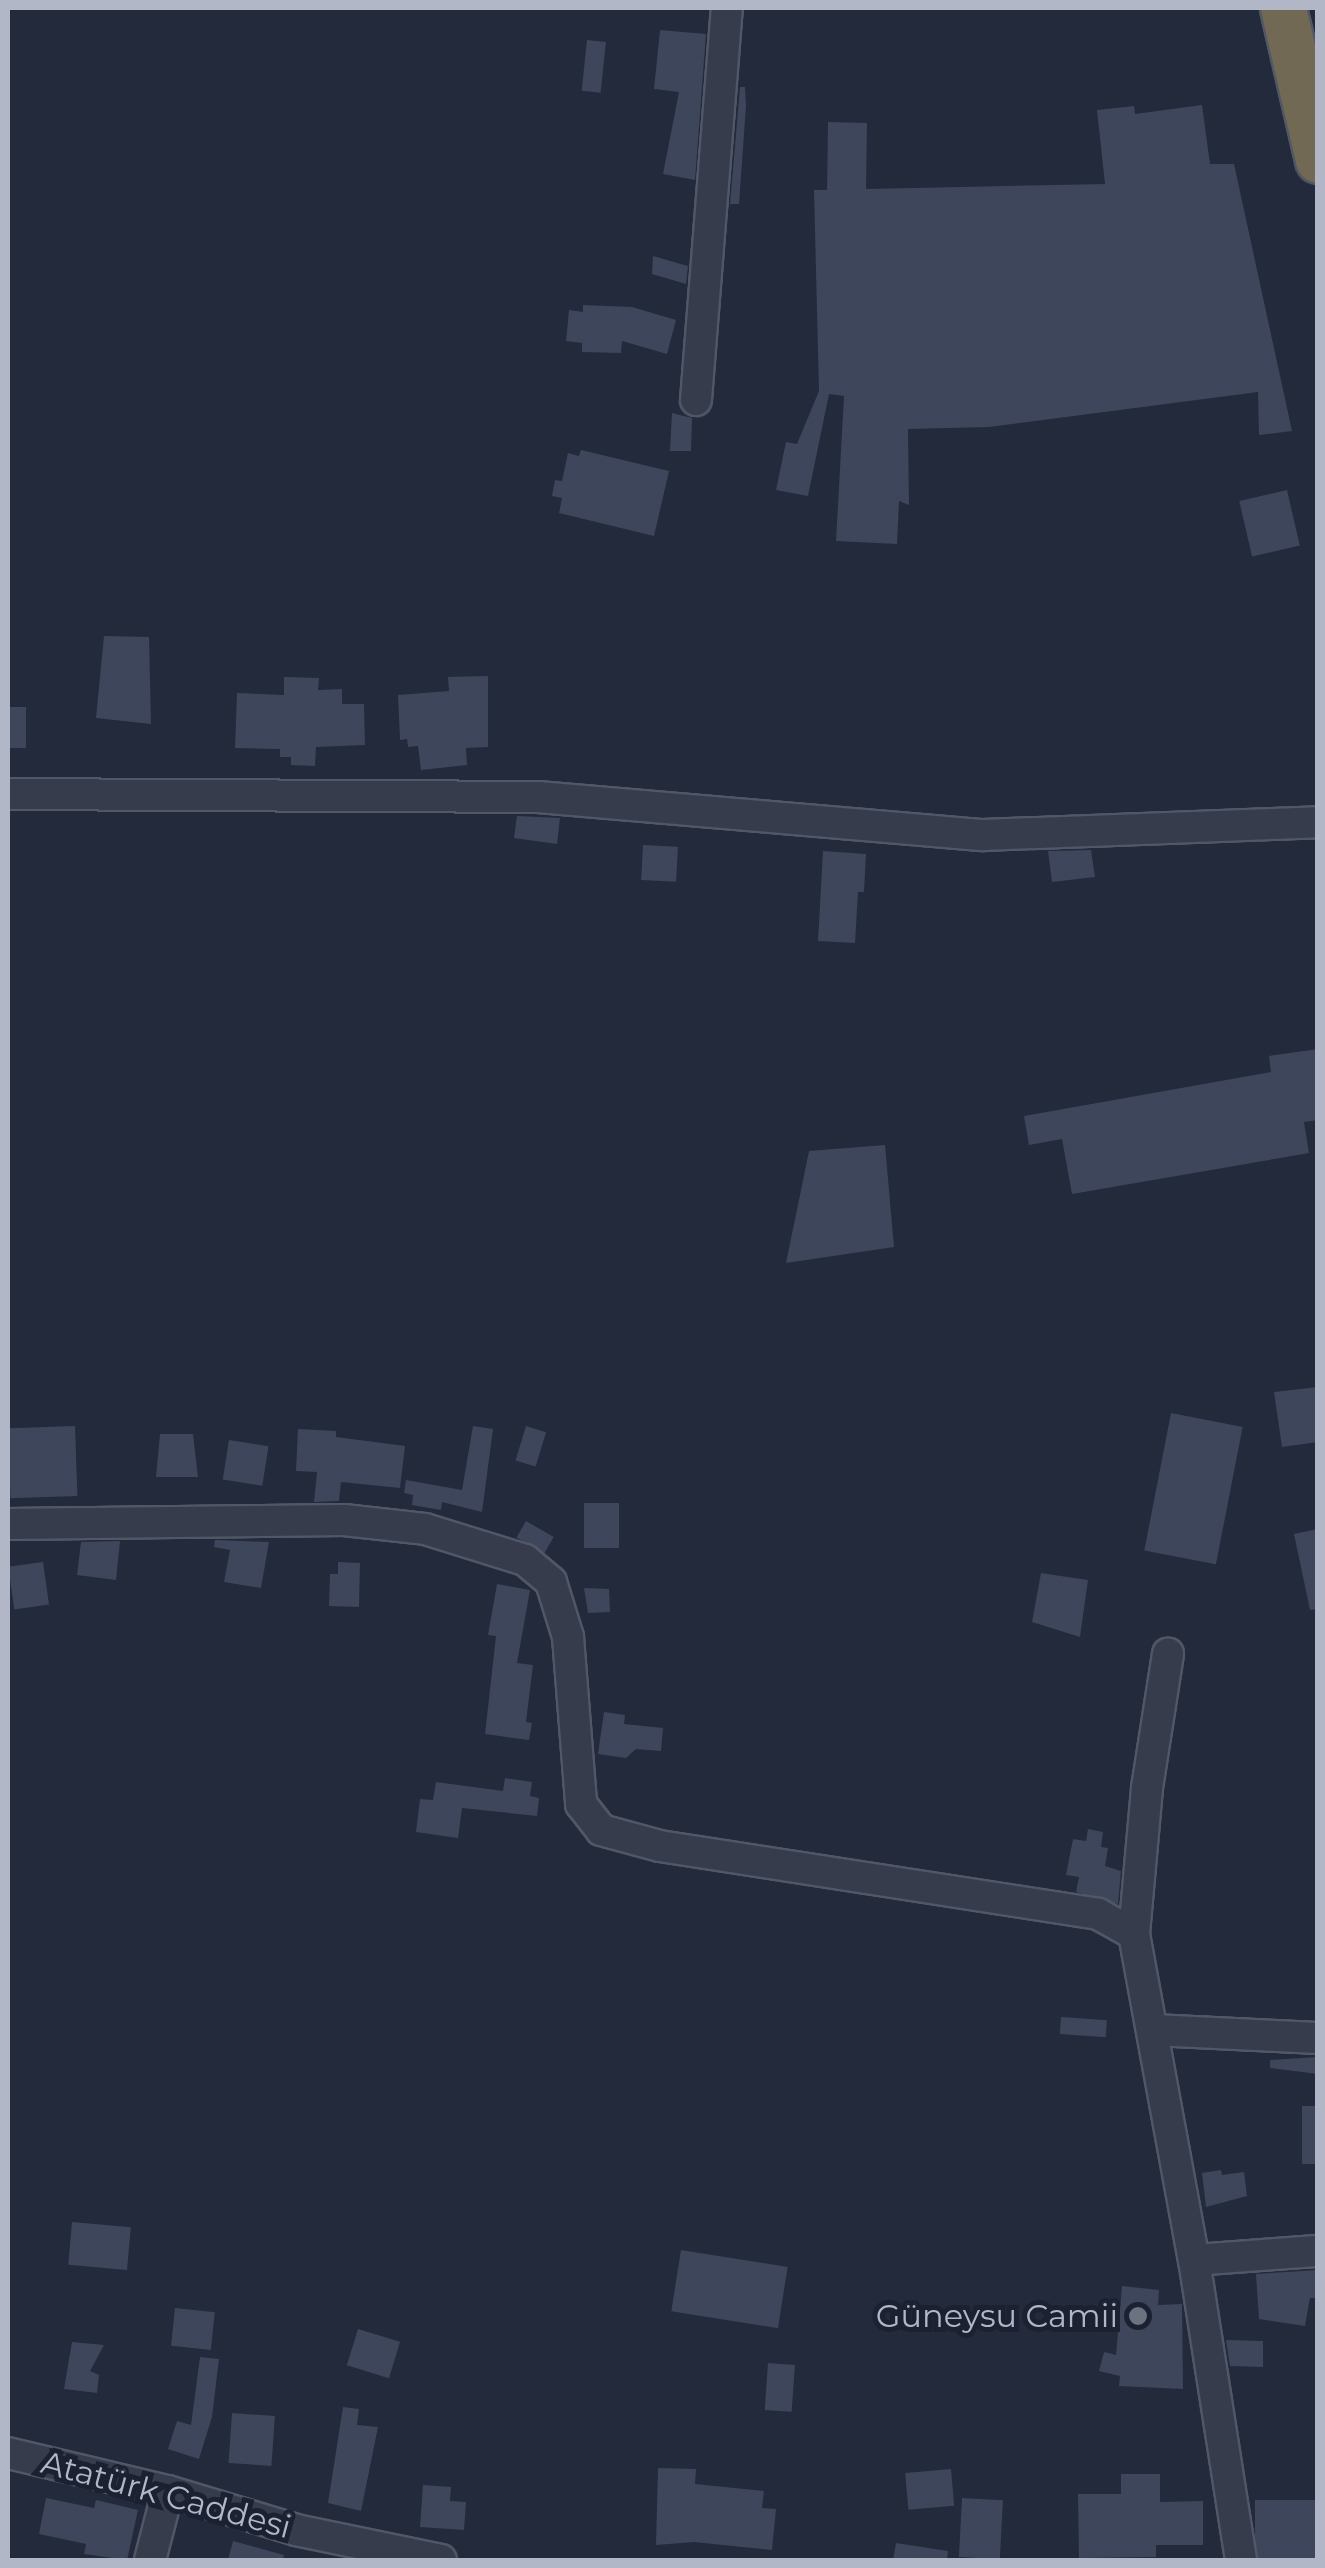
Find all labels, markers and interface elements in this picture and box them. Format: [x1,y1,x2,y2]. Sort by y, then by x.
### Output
place label: Güneysu Camii [876,2297,1118,2335]
marker: Güneysu Camii [1127,2305,1149,2327]
street label: Atatürk Caddesi [37,2443,295,2547]

